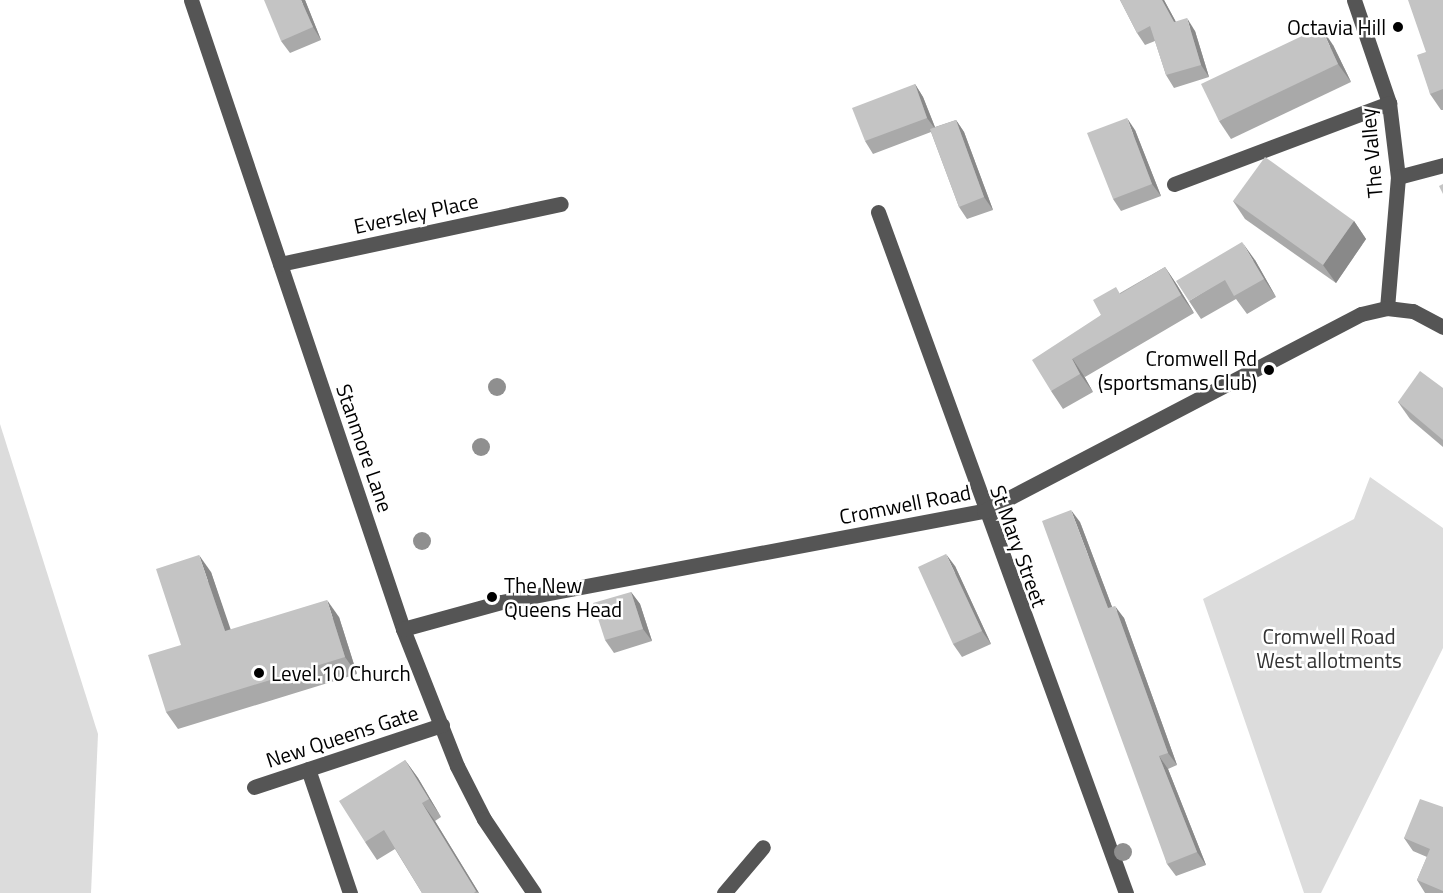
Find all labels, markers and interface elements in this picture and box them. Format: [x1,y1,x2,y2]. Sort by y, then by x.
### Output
place label: Octavia Hill [1287,14,1386,40]
marker: Octavia Hill [1391,20,1405,34]
street label: The Valley [1355,107,1387,199]
street label: Eversley Place [352,188,480,238]
place label: Cromwell Rd (sportsmans Club) [1098,345,1257,395]
marker: Cromwell Rd (sportsmans Club) [1262,363,1276,377]
street label: Stanmore Lane [331,381,399,515]
street label: Cromwell Road [837,479,973,529]
street label: St Mary Street [985,482,1053,610]
place label: The New Queens Head [504,572,622,622]
marker: The New Queens Head [485,590,499,604]
park label: Cromwell Road West allotments [1256,623,1402,673]
place label: Level.10 Church [271,660,411,686]
marker: Level.10 Church [252,666,266,680]
street label: New Queens Gate [263,700,421,772]

